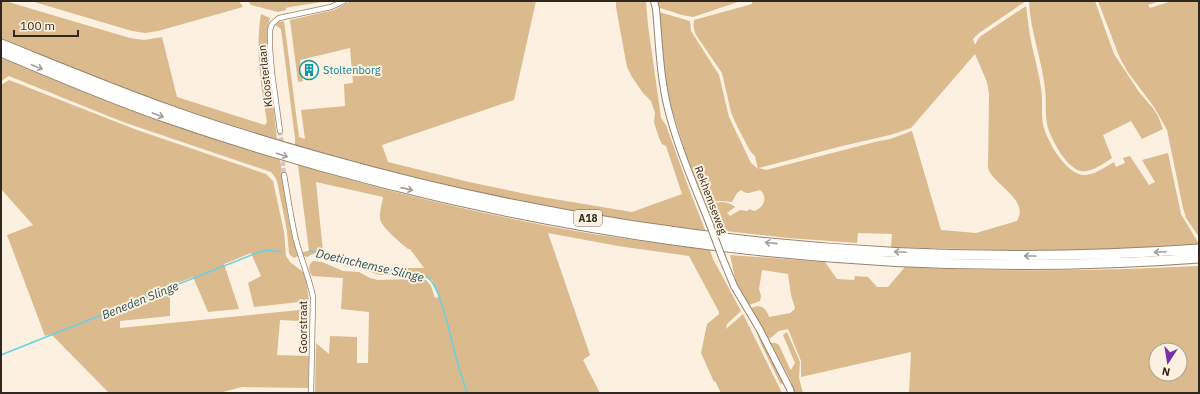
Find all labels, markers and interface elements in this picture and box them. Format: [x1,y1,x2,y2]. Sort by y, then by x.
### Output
scale bar [14,12,78,38]
text: 100 m [20,18,55,33]
street label: Kloosterlaan [255,44,275,108]
building icon: Stoltenborg [298,59,320,81]
place label: Stoltenborg [323,63,381,77]
one-way arrow [31,64,43,72]
one-way arrow [152,111,164,119]
one-way arrow [275,152,288,159]
street label: Rekhemseweg [692,164,731,236]
one-way arrow [400,185,413,193]
road number: A18 [574,210,602,226]
one-way arrow [765,239,778,247]
water label: Doetinchemse Slinge [315,245,425,285]
one-way arrow [1154,248,1167,255]
one-way arrow [894,249,907,256]
one-way arrow [1024,252,1037,260]
water label: Beneden Slinge [99,278,181,322]
street label: Goorstraat [296,300,310,353]
north arrow [1148,342,1188,382]
text: N [1161,364,1171,379]

